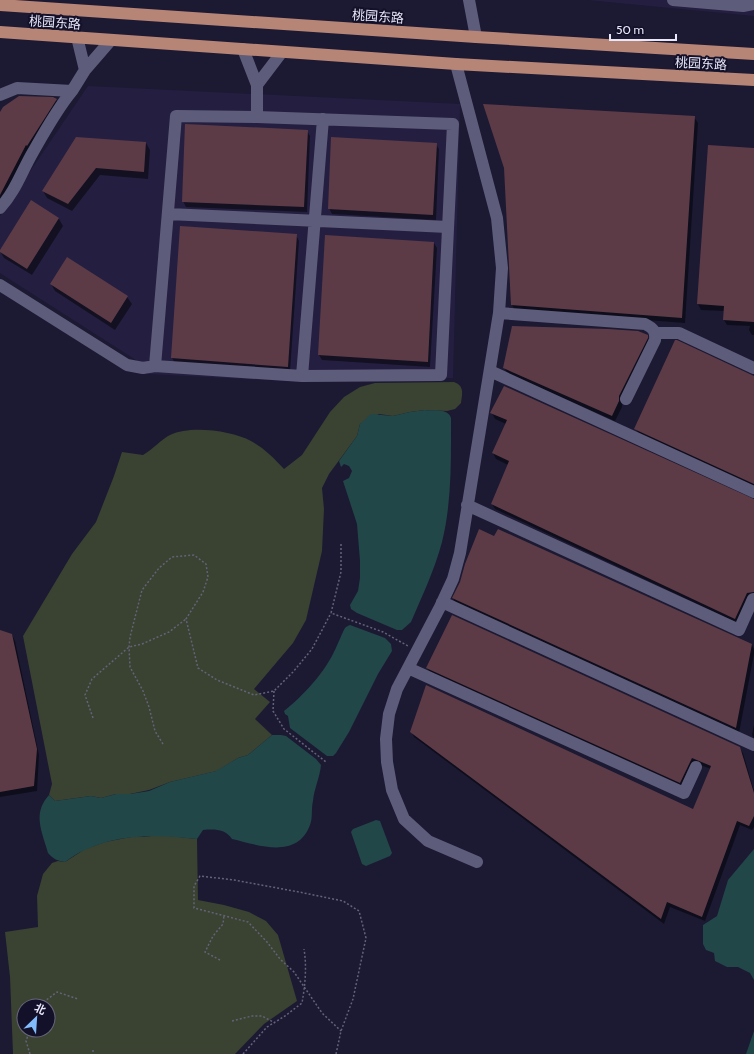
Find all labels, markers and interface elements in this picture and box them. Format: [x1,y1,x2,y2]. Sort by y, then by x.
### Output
street label: 桃园东路 [351,6,405,26]
street label: 桃园东路 [28,12,82,32]
scale bar [610,16,676,42]
text: 50 m [616,22,644,37]
street label: 桃园东路 [675,54,727,72]
north arrow [16,998,56,1038]
text: 北 [32,1000,48,1018]

